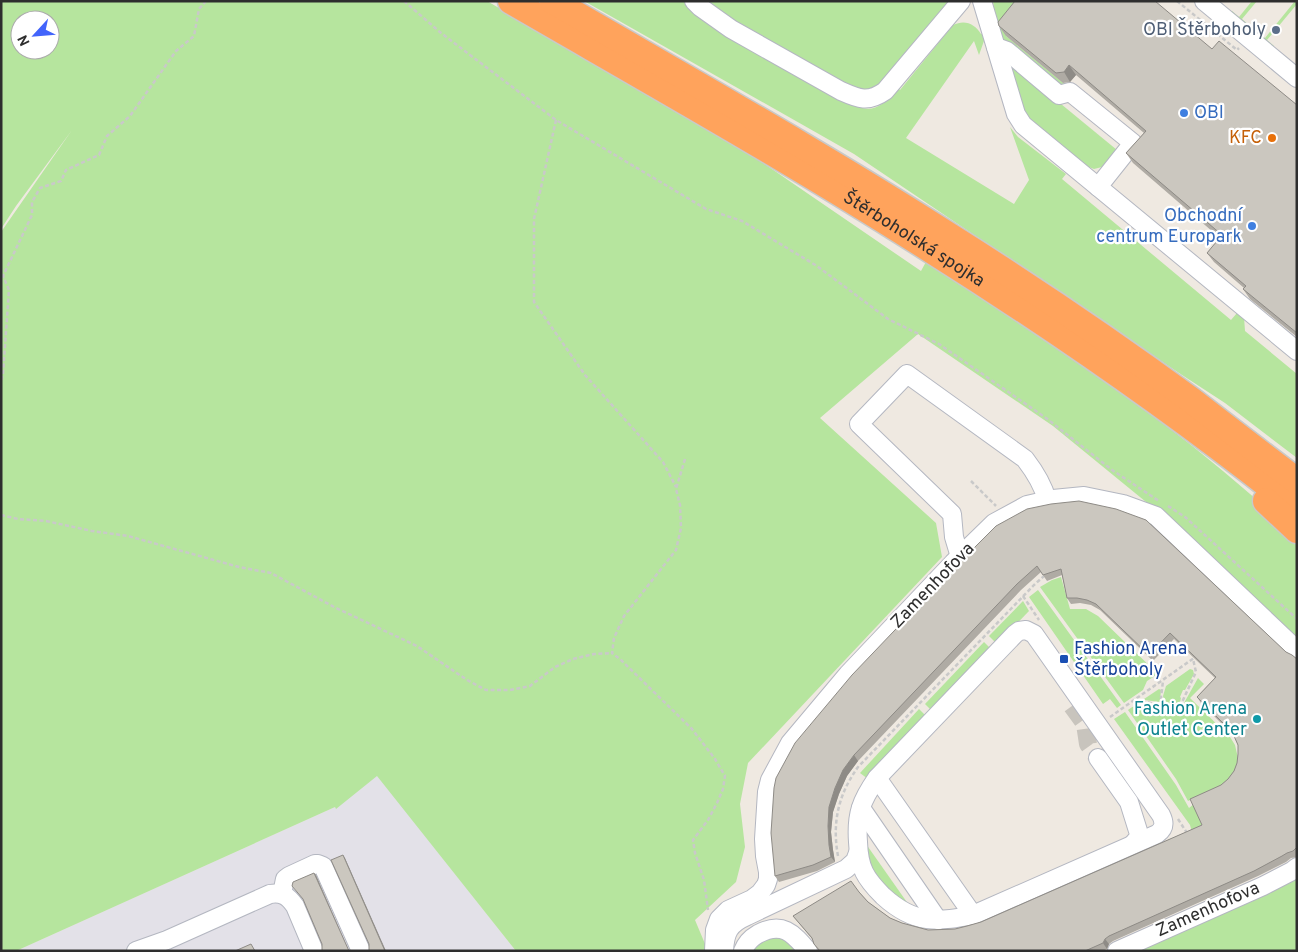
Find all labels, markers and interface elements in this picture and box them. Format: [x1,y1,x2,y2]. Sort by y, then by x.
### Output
north arrow [10,10,60,60]
place label: OBI Štěrboholy [1143,17,1266,42]
marker: OBI Štěrboholy [1270,24,1282,36]
text: N [15,32,35,48]
place label: OBI [1194,102,1224,125]
marker: OBI [1178,107,1190,119]
place label: KFC [1229,127,1262,150]
marker: KFC [1266,132,1278,144]
street label: Štěrboholská spojka [839,184,989,293]
place label: Obchodní centrum Europark [1096,205,1243,249]
marker: Obchodní centrum Europark [1246,220,1258,232]
street label: Zamenhofova [886,538,980,634]
place label: Fashion Arena Štěrboholy [1074,638,1187,682]
marker: Fashion Arena Štěrboholy [1058,653,1070,665]
place label: Fashion Arena Outlet Center [1134,698,1247,742]
marker: Fashion Arena Outlet Center [1251,713,1263,725]
street label: Zamenhofova [1153,877,1263,943]

